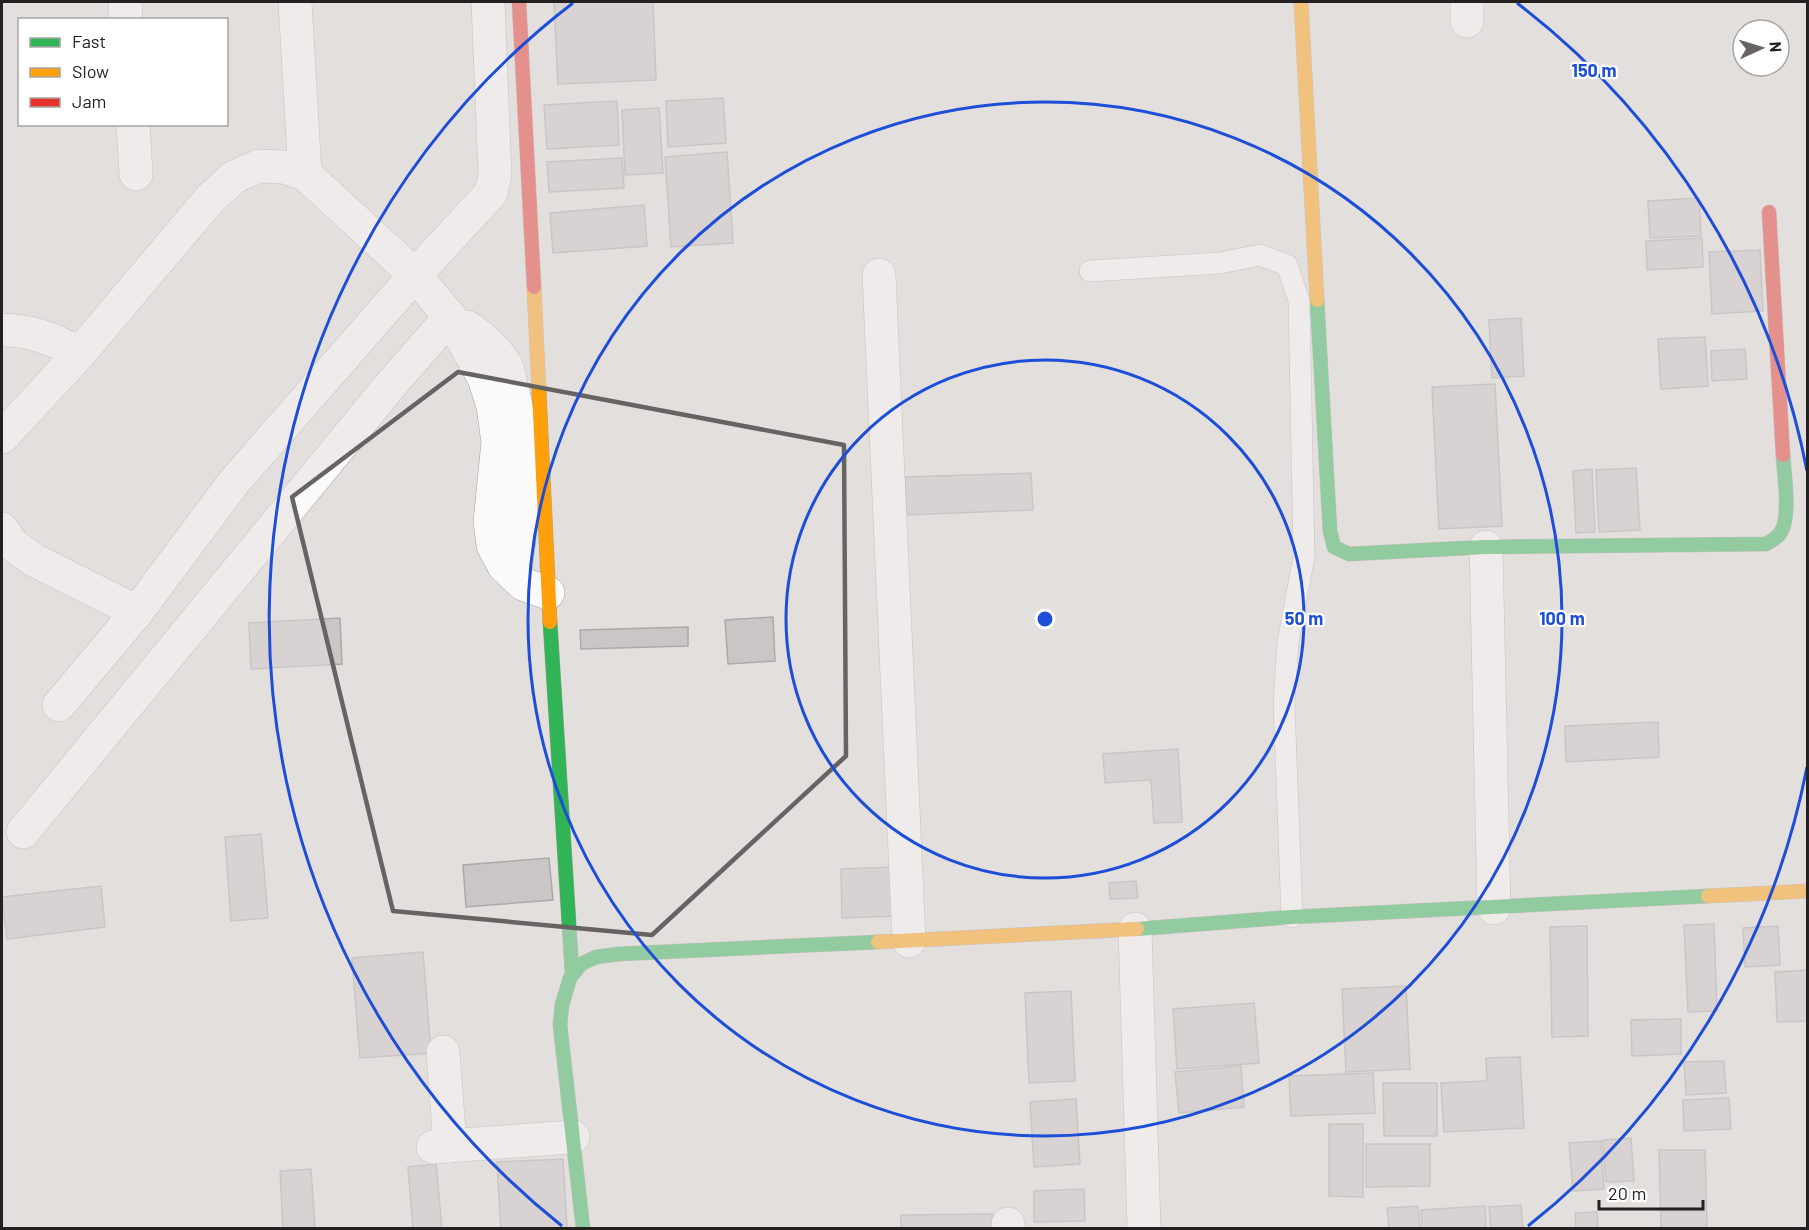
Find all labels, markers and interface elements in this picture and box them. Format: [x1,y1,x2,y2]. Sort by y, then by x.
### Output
legend [18,18,228,126]
north arrow [1731,18,1791,78]
text: Fast [72,30,106,52]
text: N [1767,41,1786,53]
text: 150 m [1572,59,1616,81]
text: Slow [72,60,109,82]
text: Jam [72,90,106,112]
text: 50 m [1285,607,1323,629]
text: 100 m [1539,607,1585,629]
centre of rings [1035,609,1055,629]
scale bar [1599,1173,1702,1211]
text: 20 m [1608,1182,1646,1204]

